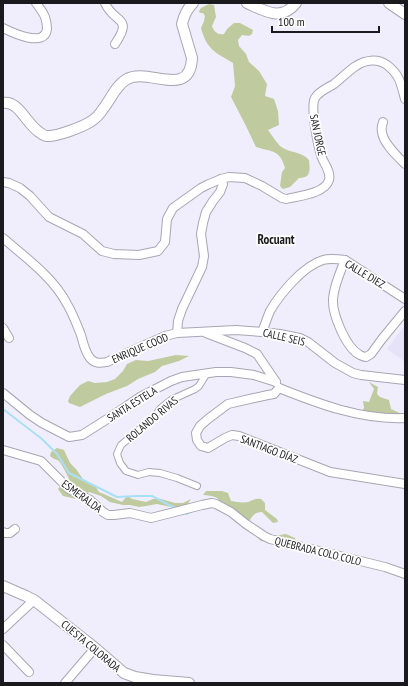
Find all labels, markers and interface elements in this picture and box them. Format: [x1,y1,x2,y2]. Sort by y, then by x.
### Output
scale bar [272,8,379,34]
text: 100 m [278,14,305,29]
street label: SAN JORGE [307,113,329,157]
district label: Rocuant [257,231,295,248]
street label: CALLE DIEZ [343,257,388,291]
street label: CALLE SEIS [262,325,307,349]
street label: ENRIQUE COOD [110,330,171,366]
street label: SANTA ESTELA [104,383,160,425]
street label: ROLANDO RIVAS [123,393,181,445]
street label: SANTIAGO DÍAZ [238,432,300,466]
street label: ESMERALDA [59,477,106,516]
street label: QUEBRADA COLO COLO [273,533,363,569]
street label: CUESTA COLORADA [58,617,124,675]

